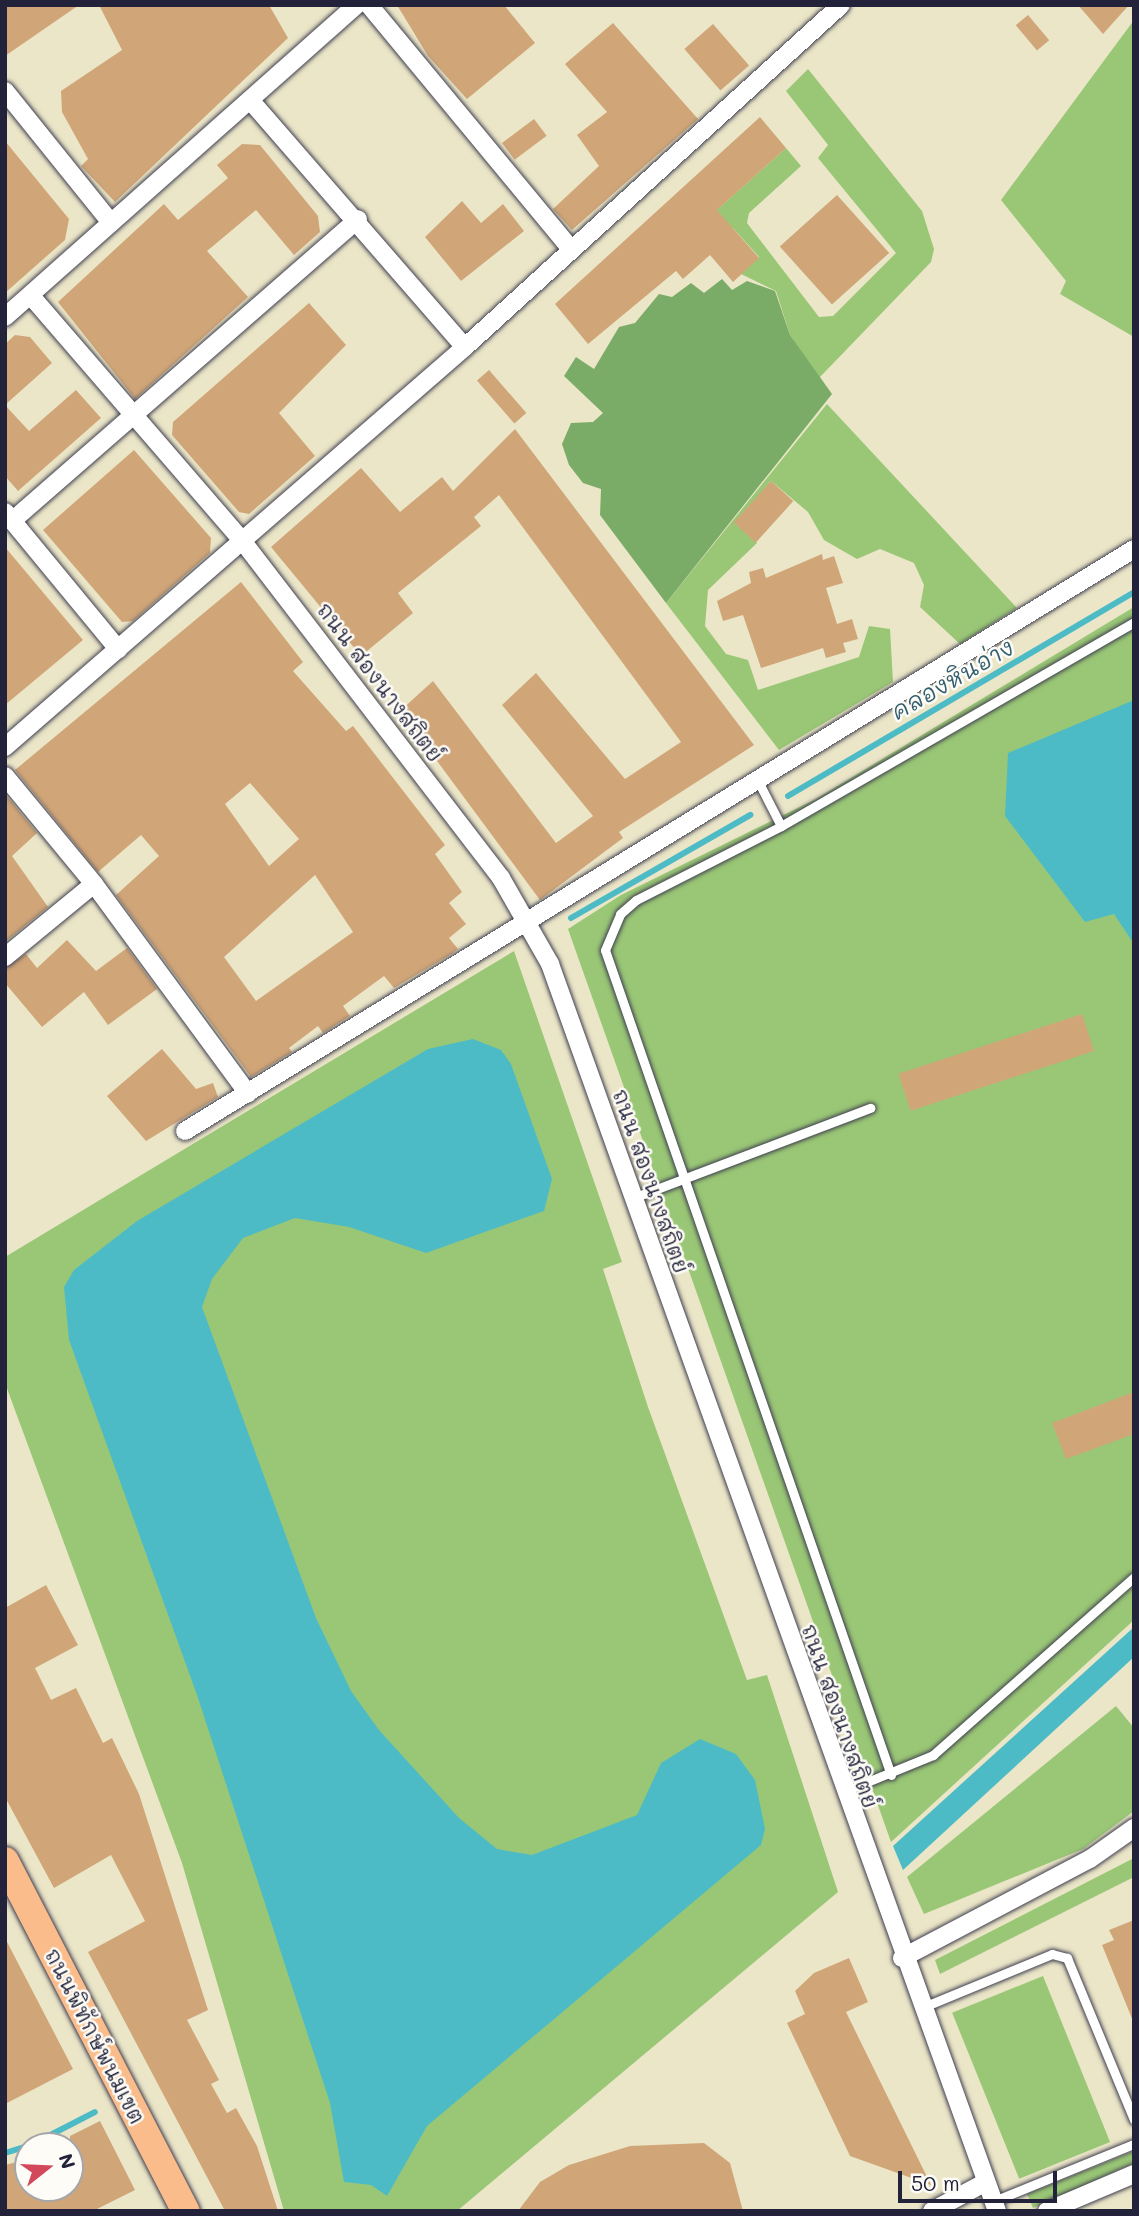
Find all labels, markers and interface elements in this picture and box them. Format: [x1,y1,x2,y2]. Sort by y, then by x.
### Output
street label: ถนน สองนางสถิตย์ [312,597,448,767]
water label: คลองหินอ่าง [886,633,1018,725]
street label: ถนน สองนางสถิตย์ [608,1086,694,1276]
street label: ถนน สองนางสถิตย์ [797,1621,883,1811]
street label: ถนนพิทักษ์พนมเขต [40,1944,150,2128]
north arrow [14,2132,84,2202]
text: N [53,2150,82,2172]
scale bar [901,2156,1060,2200]
text: 50 m [911,2169,960,2196]

